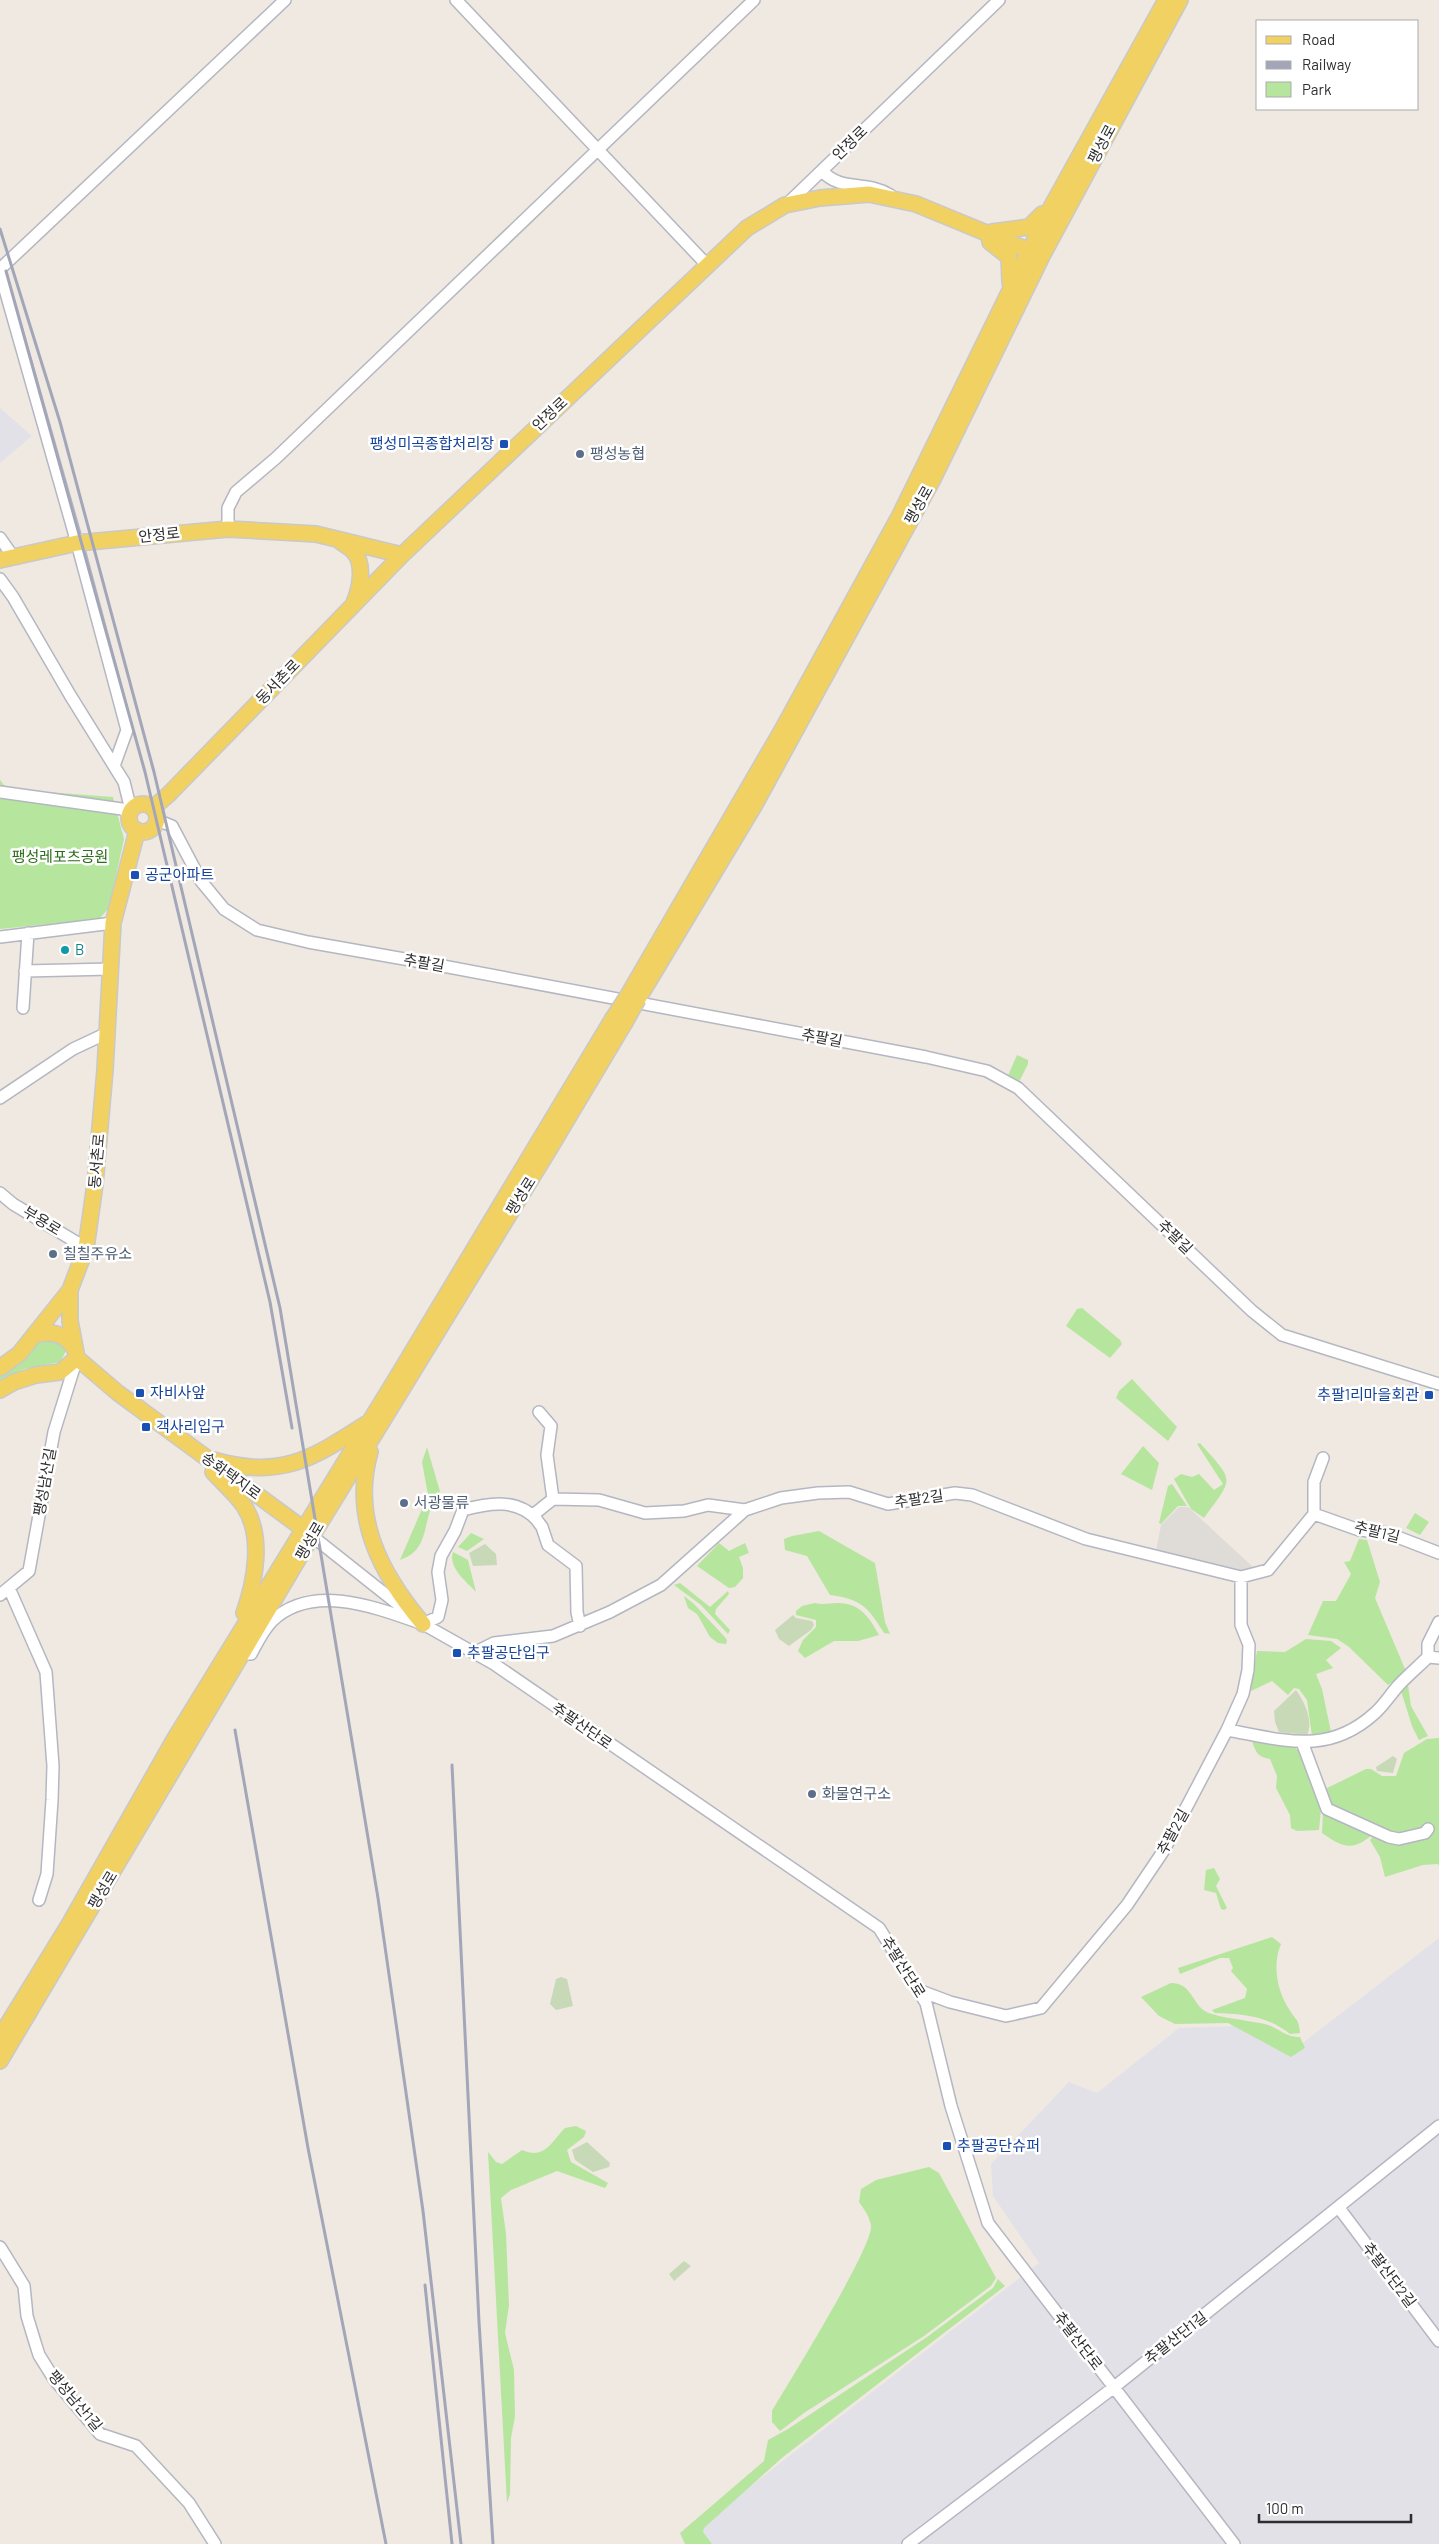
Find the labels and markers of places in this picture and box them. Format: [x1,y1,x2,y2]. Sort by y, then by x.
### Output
place label: 팽성미곡종합처리장 [370,434,494,452]
marker: 팽성미곡종합처리장 [498,438,510,450]
place label: 팽성농협 [590,444,645,462]
marker: 팽성농협 [574,448,586,460]
place label: 공군아파트 [145,865,214,883]
marker: 공군아파트 [129,869,141,881]
place label: B [75,940,84,958]
marker: B [59,944,71,956]
place label: 칠칠주유소 [63,1244,132,1262]
marker: 칠칠주유소 [47,1248,59,1260]
place label: 자비사앞 [150,1383,205,1401]
place label: 추팔1리마을회관 [1317,1385,1419,1403]
marker: 자비사앞 [134,1387,146,1399]
marker: 추팔1리마을회관 [1423,1389,1435,1401]
place label: 객사리입구 [156,1417,225,1435]
marker: 객사리입구 [140,1421,152,1433]
place label: 서광물류 [414,1493,469,1511]
marker: 서광물류 [398,1497,410,1509]
place label: 추팔공단입구 [467,1643,550,1661]
marker: 추팔공단입구 [451,1647,463,1659]
place label: 화물연구소 [822,1784,891,1802]
marker: 화물연구소 [806,1788,818,1800]
place label: 추팔공단슈퍼 [957,2136,1040,2154]
marker: 추팔공단슈퍼 [941,2140,953,2152]

